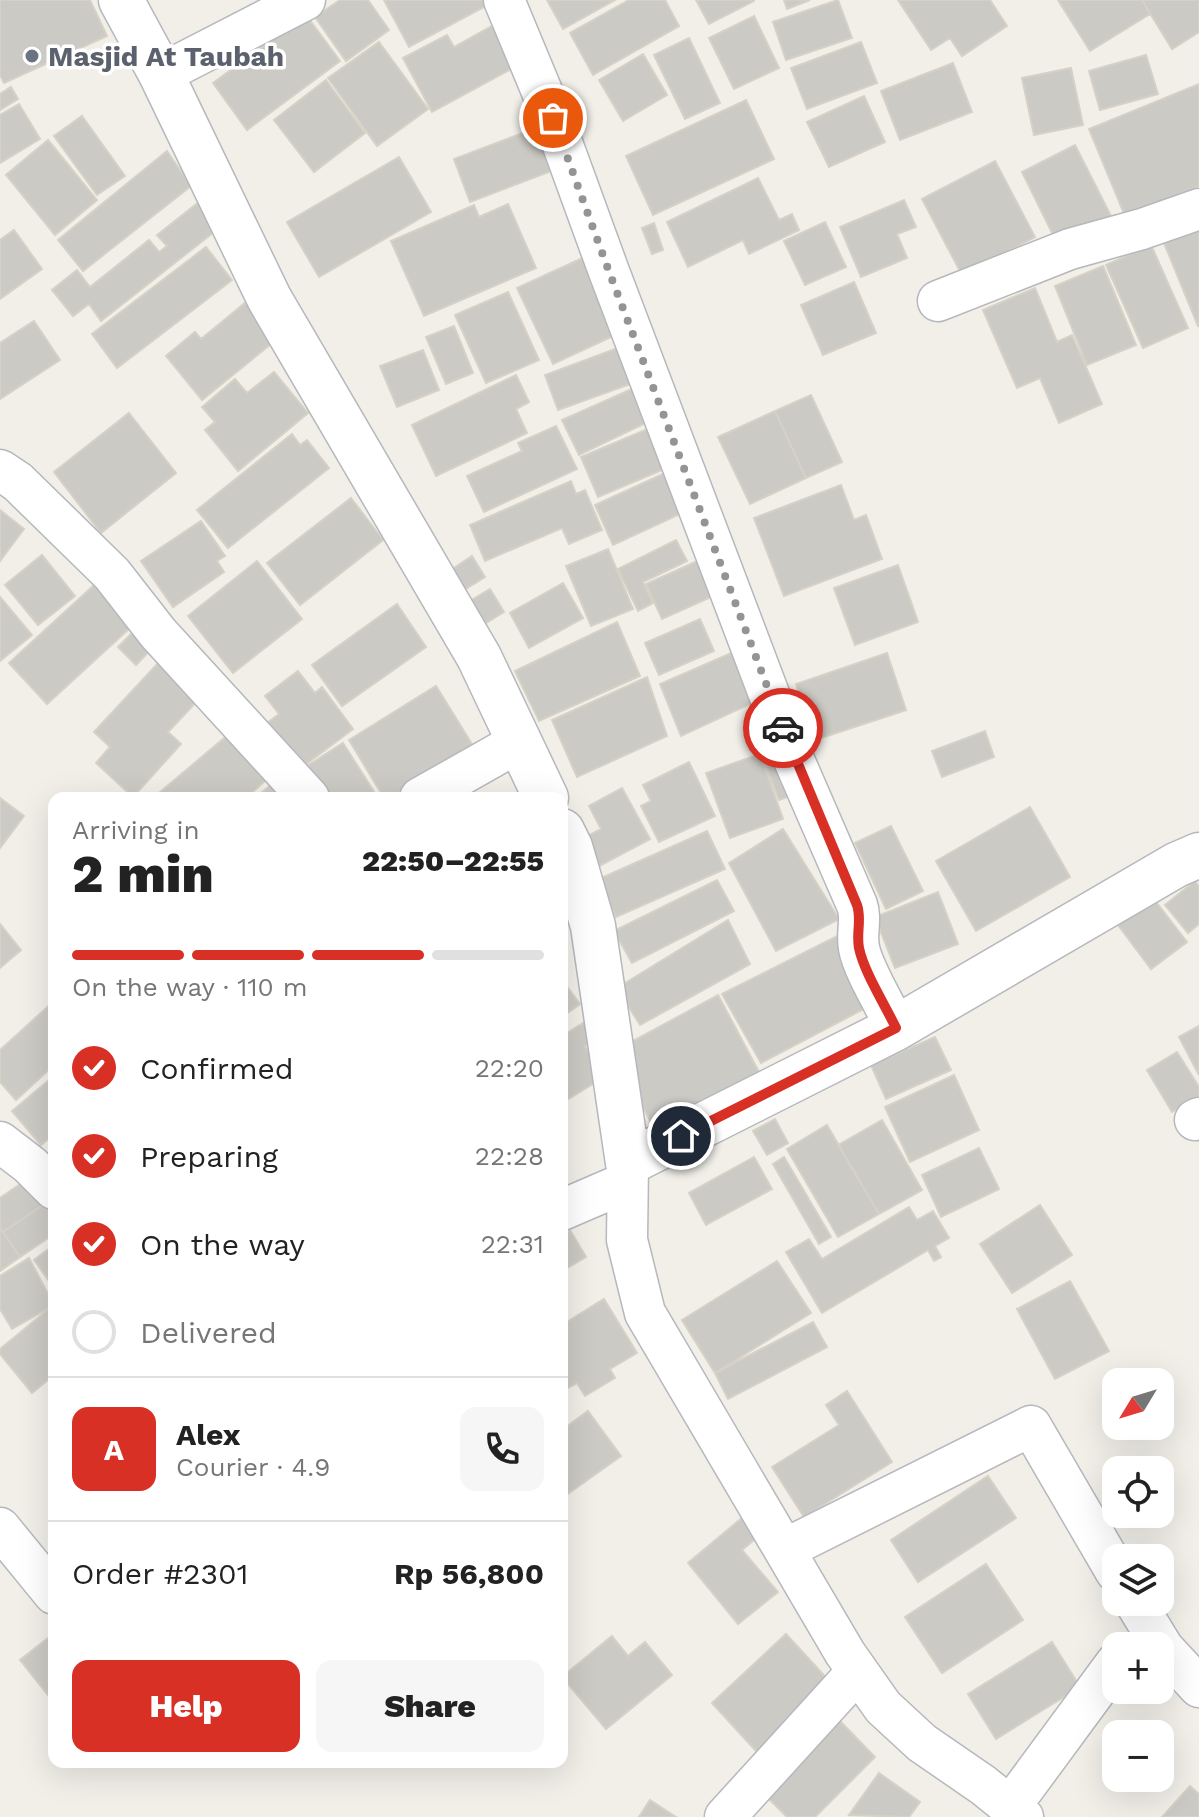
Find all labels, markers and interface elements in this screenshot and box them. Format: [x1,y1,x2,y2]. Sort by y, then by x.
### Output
place label: Masjid At Taubah [48,40,284,73]
marker: Masjid At Taubah [23,47,41,65]
pin [519,84,587,152]
icon: bag [531,96,575,140]
courier [743,688,823,768]
icon: car [761,706,805,750]
text: Arriving in [72,815,200,845]
text: 22:50–22:55 [362,843,544,878]
text: 2 min [72,844,214,905]
text: On the way · 110 m [72,972,307,1002]
icon: check [72,1046,116,1090]
text: Confirmed [140,1051,294,1086]
text: 22:20 [475,1053,544,1083]
pin [647,1102,715,1170]
icon: home [659,1114,703,1158]
icon: check [72,1134,116,1178]
text: Preparing [140,1139,278,1174]
text: 22:28 [475,1141,544,1171]
icon: check [72,1222,116,1266]
text: On the way [140,1227,305,1262]
text: 22:31 [481,1229,544,1259]
text: Delivered [140,1315,277,1350]
north arrow [1102,1368,1174,1440]
map controls [1102,1368,1174,1792]
button: phone [460,1407,544,1491]
text: Alex [176,1417,240,1452]
text: A [104,1432,124,1467]
text: Courier · 4.9 [176,1452,330,1482]
button: locate [1102,1456,1174,1528]
button: layers [1102,1544,1174,1616]
text: Order #2301 [72,1556,248,1591]
text: Rp 56,800 [394,1556,544,1591]
button: + [1102,1632,1174,1704]
button: Help [72,1660,300,1752]
button: Share [316,1660,544,1752]
button: − [1102,1720,1174,1792]

